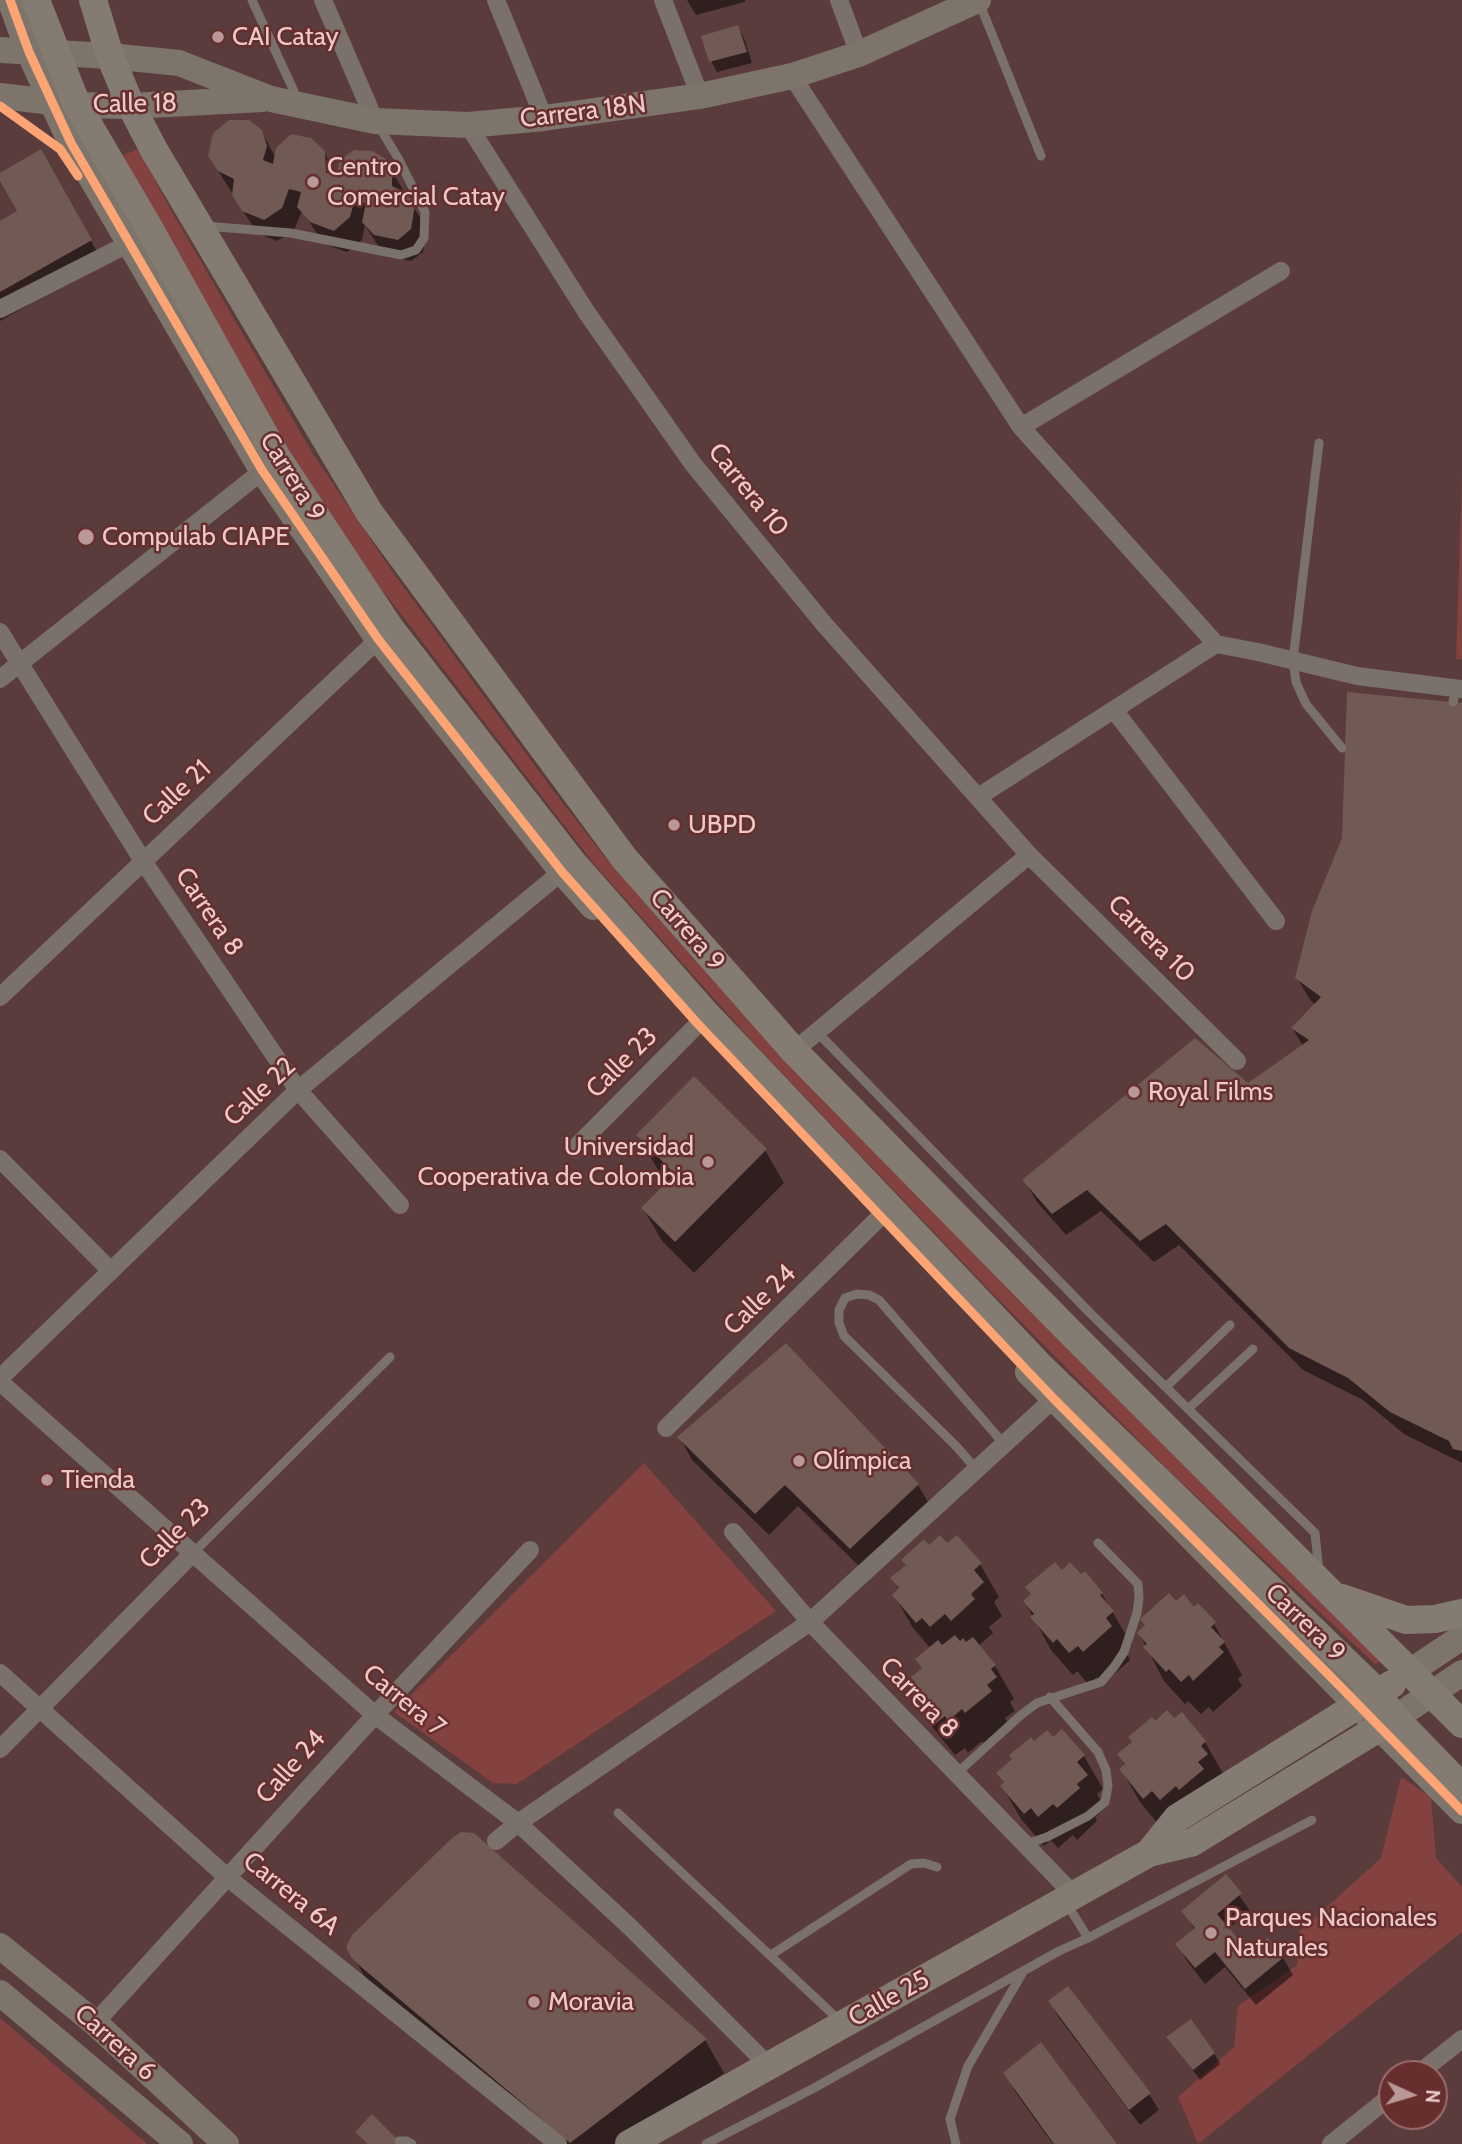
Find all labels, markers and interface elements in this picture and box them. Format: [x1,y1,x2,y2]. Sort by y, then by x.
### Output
place label: CAI Catay [232,21,339,53]
marker: CAI Catay [210,29,226,45]
street label: Calle 18 [93,88,177,120]
street label: Carrera 18N [518,89,648,135]
place label: Centro Comercial Catay [327,151,505,212]
marker: Centro Comercial Catay [305,174,321,190]
street label: Carrera 9 [253,427,331,527]
street label: Carrera 10 [701,437,795,543]
place label: Compulab CIAPE [102,521,290,553]
marker: Compulab CIAPE [76,527,96,547]
street label: Calle 21 [136,754,218,832]
place label: UBPD [688,809,756,841]
marker: UBPD [666,817,682,833]
street label: Carrera 8 [168,862,250,962]
street label: Carrera 9 [643,882,731,978]
street label: Carrera 10 [1101,889,1201,989]
street label: Calle 23 [580,1021,664,1105]
street label: Calle 22 [218,1051,302,1133]
place label: Royal Films [1148,1076,1273,1108]
marker: Royal Films [1126,1084,1142,1100]
place label: Universidad Cooperativa de Colombia [417,1131,694,1192]
marker: Universidad Cooperativa de Colombia [700,1154,716,1170]
street label: Calle 24 [717,1258,803,1342]
place label: Olímpica [813,1445,912,1477]
marker: Olímpica [791,1453,807,1469]
place label: Tienda [61,1464,135,1496]
marker: Tienda [39,1472,55,1488]
street label: Calle 23 [133,1492,217,1576]
street label: Carrera 9 [1259,1577,1351,1669]
street label: Carrera 8 [873,1651,965,1745]
street label: Carrera 7 [356,1658,452,1744]
street label: Calle 24 [250,1724,332,1810]
street label: Carrera 6A [236,1846,346,1942]
place label: Parques Nacionales Naturales [1225,1902,1437,1964]
marker: Parques Nacionales Naturales [1203,1925,1219,1941]
street label: Calle 25 [843,1964,935,2034]
place label: Moravia [548,1986,634,2018]
marker: Moravia [526,1994,542,2010]
street label: Carrera 6 [68,1998,162,2088]
north arrow [1378,2060,1448,2130]
text: N [1421,2089,1444,2104]

